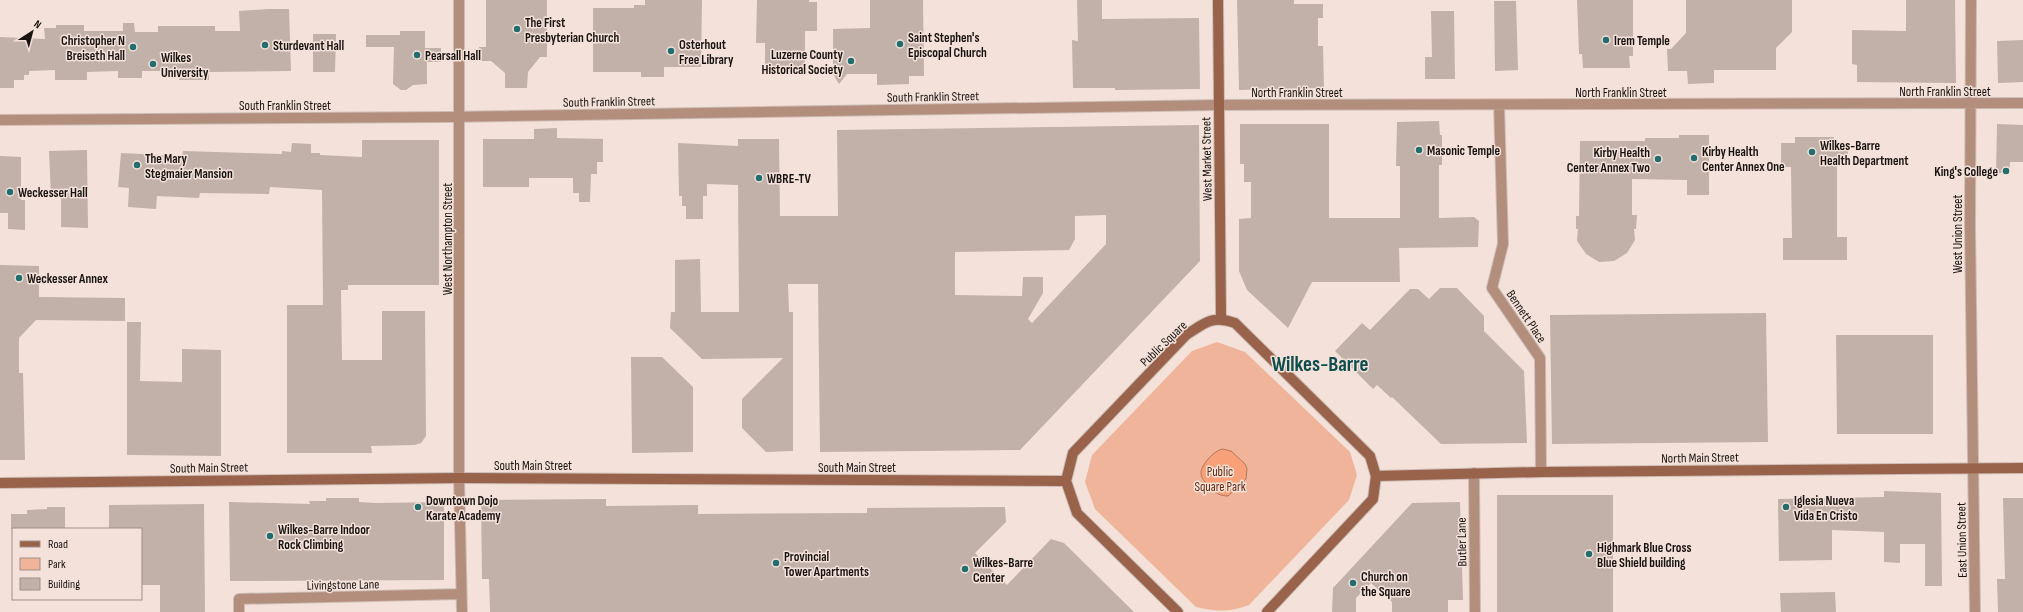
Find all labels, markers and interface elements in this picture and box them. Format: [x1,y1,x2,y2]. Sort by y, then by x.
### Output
north arrow [12,12,52,52]
place label: The First Presbyterian Church [525,15,619,46]
text: N [31,17,44,31]
marker: The First Presbyterian Church [512,24,522,34]
place label: Saint Stephen's Episcopal Church [908,30,987,61]
place label: Christopher N Breiseth Hall [61,33,125,64]
place label: Irem Temple [1614,33,1670,49]
marker: Irem Temple [1601,35,1611,45]
place label: Osterhout Free Library [679,37,734,68]
place label: Sturdevant Hall [273,38,344,54]
marker: Saint Stephen's Episcopal Church [895,39,905,49]
marker: Sturdevant Hall [260,40,270,50]
marker: Christopher N Breiseth Hall [128,42,138,52]
marker: Osterhout Free Library [666,46,676,56]
place label: Luzerne County Historical Society [762,47,844,78]
place label: Pearsall Hall [425,48,481,64]
place label: Wilkes University [161,50,209,81]
marker: Pearsall Hall [412,50,422,60]
marker: Luzerne County Historical Society [846,56,856,66]
marker: Wilkes University [148,59,158,69]
street label: North Franklin Street [1899,84,1991,100]
street label: North Franklin Street [1251,85,1343,101]
street label: North Franklin Street [1575,85,1667,101]
street label: South Franklin Street [887,88,979,106]
street label: South Franklin Street [563,93,655,111]
street label: South Franklin Street [239,98,331,114]
street label: West Market Street [1198,117,1216,201]
place label: Wilkes-Barre Health Department [1820,138,1909,169]
place label: Masonic Temple [1427,143,1500,159]
place label: Kirby Health Center Annex One [1702,144,1785,175]
marker: Masonic Temple [1414,145,1424,155]
place label: Kirby Health Center Annex Two [1567,145,1650,176]
marker: Wilkes-Barre Health Department [1807,147,1817,157]
place label: The Mary Stegmaier Mansion [145,151,233,182]
marker: Kirby Health Center Annex One [1689,153,1699,163]
marker: Kirby Health Center Annex Two [1653,154,1663,164]
marker: The Mary Stegmaier Mansion [132,160,142,170]
place label: King's College [1934,164,1998,180]
marker: King's College [2001,166,2011,176]
place label: WBRE-TV [767,171,811,187]
marker: WBRE-TV [754,173,764,183]
street label: West Northampton Street [440,183,456,295]
place label: Weckesser Hall [18,185,88,201]
marker: Weckesser Hall [5,187,15,197]
street label: West Union Street [1950,194,1966,274]
place label: Weckesser Annex [27,271,108,287]
marker: Weckesser Annex [14,273,24,283]
street label: Bennett Place [1503,287,1550,346]
street label: Public Square [1137,318,1190,370]
district label: Wilkes-Barre [1271,352,1369,377]
street label: North Main Street [1661,449,1739,467]
street label: South Main Street [494,458,572,474]
street label: South Main Street [170,459,248,477]
street label: South Main Street [818,460,896,476]
park label: Public Square Park [1194,464,1246,495]
place label: Downtown Dojo Karate Academy [426,493,501,524]
place label: Iglesia Nueva Vida En Cristo [1794,493,1858,524]
marker: Downtown Dojo Karate Academy [413,502,423,512]
marker: Iglesia Nueva Vida En Cristo [1781,502,1791,512]
street label: East Union Street [1953,502,1971,578]
street label: Butler Lane [1454,517,1470,567]
place label: Wilkes-Barre Indoor Rock Climbing [278,522,370,553]
legend [12,528,142,600]
marker: Wilkes-Barre Indoor Rock Climbing [265,531,275,541]
text: Road [48,537,68,552]
place label: Highmark Blue Cross Blue Shield building [1597,540,1691,571]
place label: Provincial Tower Apartments [784,549,869,580]
marker: Highmark Blue Cross Blue Shield building [1584,549,1594,559]
place label: Wilkes-Barre Center [973,555,1034,586]
text: Park [48,557,66,572]
marker: Provincial Tower Apartments [771,558,781,568]
marker: Wilkes-Barre Center [960,564,970,574]
place label: Church on the Square [1361,569,1411,600]
street label: Livingstone Lane [306,576,380,594]
text: Building [48,577,80,592]
marker: Church on the Square [1348,578,1358,588]

